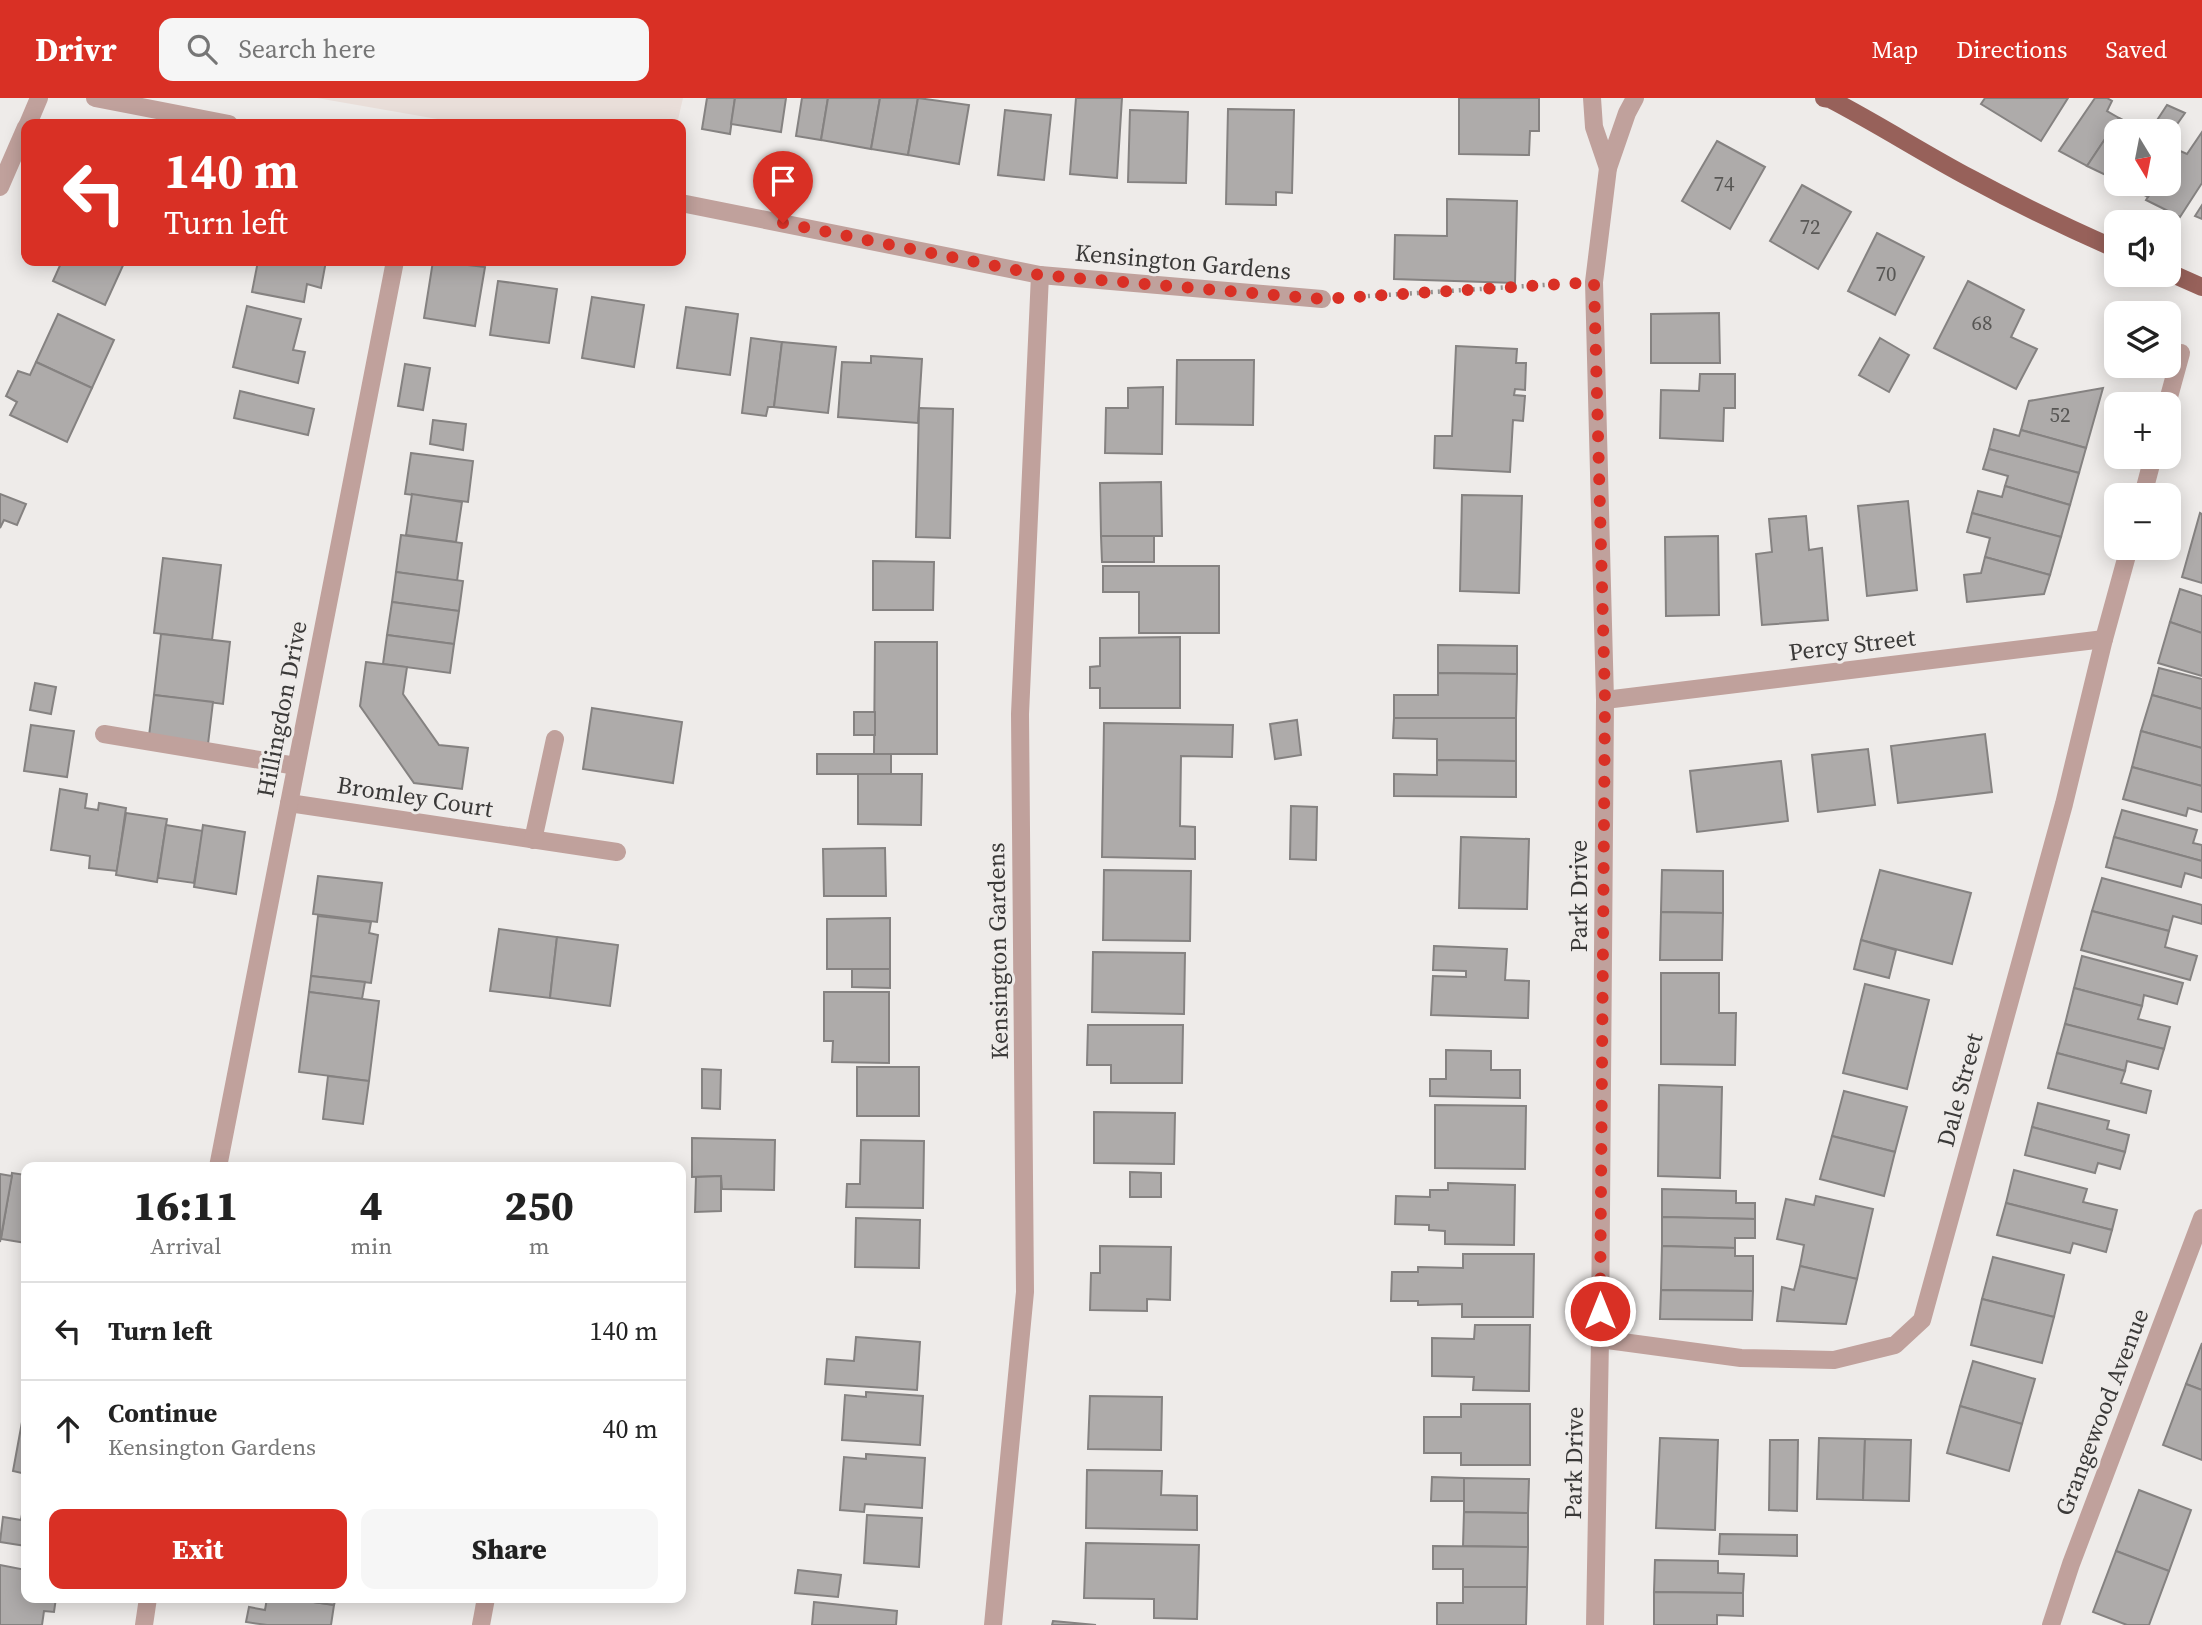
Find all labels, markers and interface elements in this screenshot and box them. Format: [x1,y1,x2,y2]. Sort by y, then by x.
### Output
search box [159,18,649,81]
text: Drivr [35,27,117,72]
icon: search [183,30,221,68]
text: Search here [239,31,376,67]
text: Map [1871,33,1918,66]
text: Directions [1956,33,2067,66]
text: Saved [2105,33,2167,66]
north arrow [2104,119,2180,196]
map controls [2104,119,2181,560]
text: 140 m [164,137,299,204]
icon: left [49,147,140,238]
pin [753,151,813,223]
icon: arrive [764,162,802,200]
house number: 74 [1714,169,1735,198]
text: Turn left [164,201,288,245]
button: sound [2104,210,2181,287]
house number: 72 [1800,212,1821,241]
street label: Kensington Gardens [1073,236,1293,287]
house number: 70 [1876,259,1897,288]
button: layers [2104,301,2181,378]
house number: 68 [1972,308,1993,337]
button: + [2104,392,2181,469]
house number: 52 [2050,400,2071,429]
button: − [2104,483,2181,560]
street label: Hillingdon Drive [248,618,315,800]
street label: Percy Street [1787,620,1917,669]
street label: Bromley Court [335,768,496,825]
street label: Park Drive [1562,840,1595,952]
street label: Kensington Gardens [979,842,1016,1060]
street label: Dale Street [1929,1029,1991,1150]
text: 16:11 [133,1176,238,1234]
text: 4 [360,1176,383,1234]
text: 250 [504,1176,574,1234]
text: Arrival [150,1230,221,1262]
text: min [351,1230,392,1262]
text: m [529,1230,549,1262]
position arrow [1563,1274,1637,1348]
street label: Grangewood Avenue [2047,1304,2156,1520]
icon: left [49,1312,87,1350]
text: Turn left [108,1313,212,1349]
text: 140 m [590,1313,658,1349]
text: Continue [108,1395,217,1431]
street label: Park Drive [1556,1406,1591,1520]
icon: ahead [49,1410,87,1448]
text: 40 m [603,1411,658,1447]
text: Kensington Gardens [108,1431,316,1463]
button: Exit [49,1509,347,1589]
button: Share [361,1509,658,1589]

